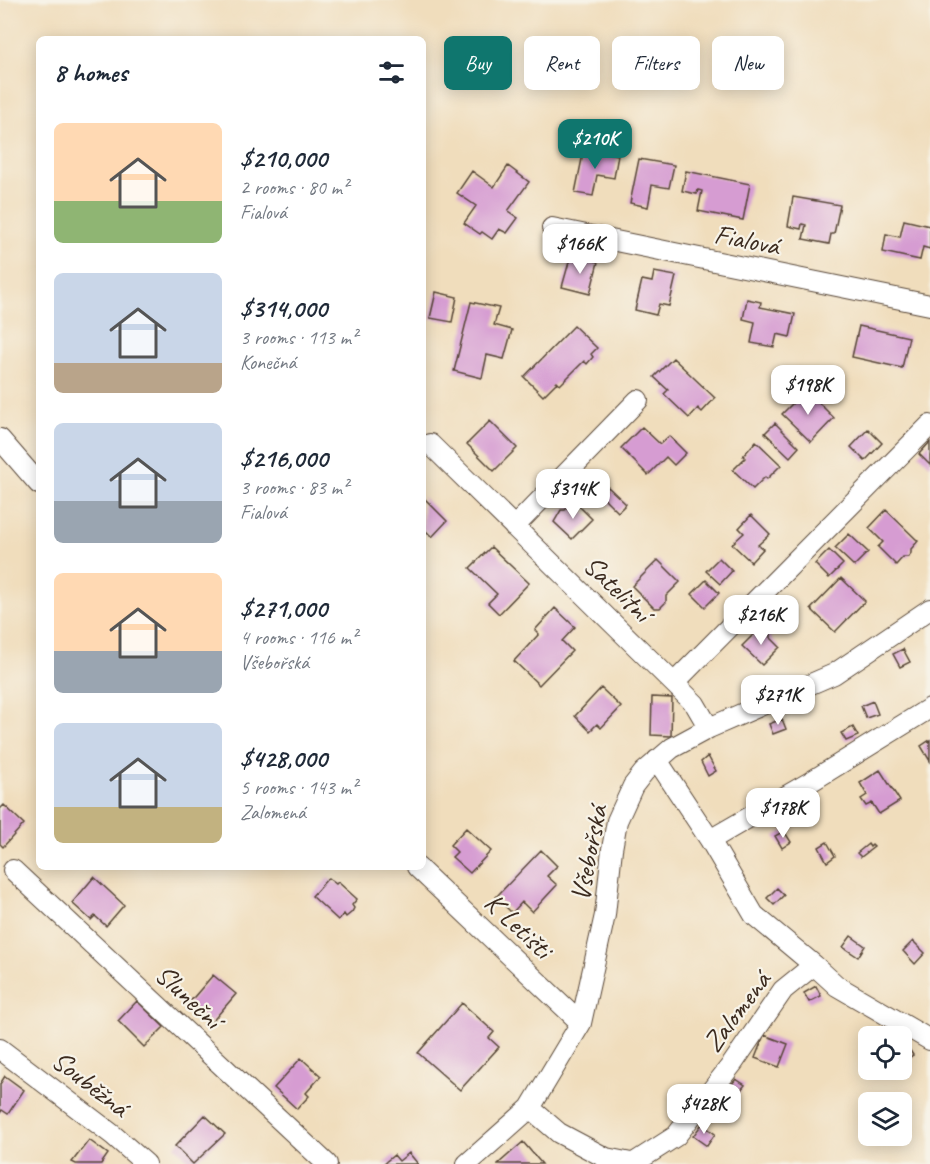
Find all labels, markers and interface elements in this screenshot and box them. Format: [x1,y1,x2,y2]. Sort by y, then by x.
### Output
chip: Buy [444,36,512,90]
chip: Rent [524,36,600,90]
chip: Filters [612,36,700,90]
chip: New [712,36,784,90]
text: 8 homes [54,56,127,89]
icon: filters [375,56,408,89]
pin: $210K [553,119,637,170]
text: $210K [572,126,618,151]
text: $210,000 [240,142,327,175]
icon: home [102,147,174,219]
text: 2 rooms · 80 m² [240,175,348,200]
text: Fialová [240,200,287,225]
street label: Fialová [711,216,785,263]
pin: $166K [538,224,622,275]
text: $166K [557,231,604,256]
text: $314,000 [240,292,327,325]
icon: home [102,297,174,369]
text: 3 rooms · 113 m² [240,325,357,350]
text: Konečná [240,350,296,375]
pin: $198K [766,365,850,416]
text: $198K [785,372,831,397]
text: $216,000 [240,442,328,475]
icon: home [102,447,174,519]
pin: $314K [531,469,615,520]
text: 3 rooms · 83 m² [240,475,348,500]
text: $314K [550,476,596,501]
text: Fialová [240,500,287,525]
street label: Satelitní [576,548,663,633]
text: $271,000 [240,592,327,625]
pin: $216K [719,595,803,646]
icon: home [102,597,174,669]
text: $216K [738,602,784,627]
text: 4 rooms · 116 m² [240,625,357,650]
text: Všebořská [240,650,309,675]
pin: $271K [736,675,820,726]
text: $271K [755,682,801,707]
text: $428,000 [240,742,327,775]
icon: home [102,747,174,819]
text: 5 rooms · 143 m² [240,775,357,800]
pin: $178K [741,788,825,839]
text: $178K [760,795,806,820]
text: Zalomená [240,800,306,825]
street label: Všebořská [562,800,615,904]
street label: K Letišti [478,885,562,969]
street label: Sluneční [148,957,234,1040]
street label: Zalomená [695,962,780,1059]
map controls [858,1026,912,1146]
button: locate [858,1026,912,1080]
street label: Souběžná [45,1042,139,1126]
pin: $428K [662,1084,746,1135]
text: $428K [681,1091,727,1116]
button: layers [858,1092,912,1146]

